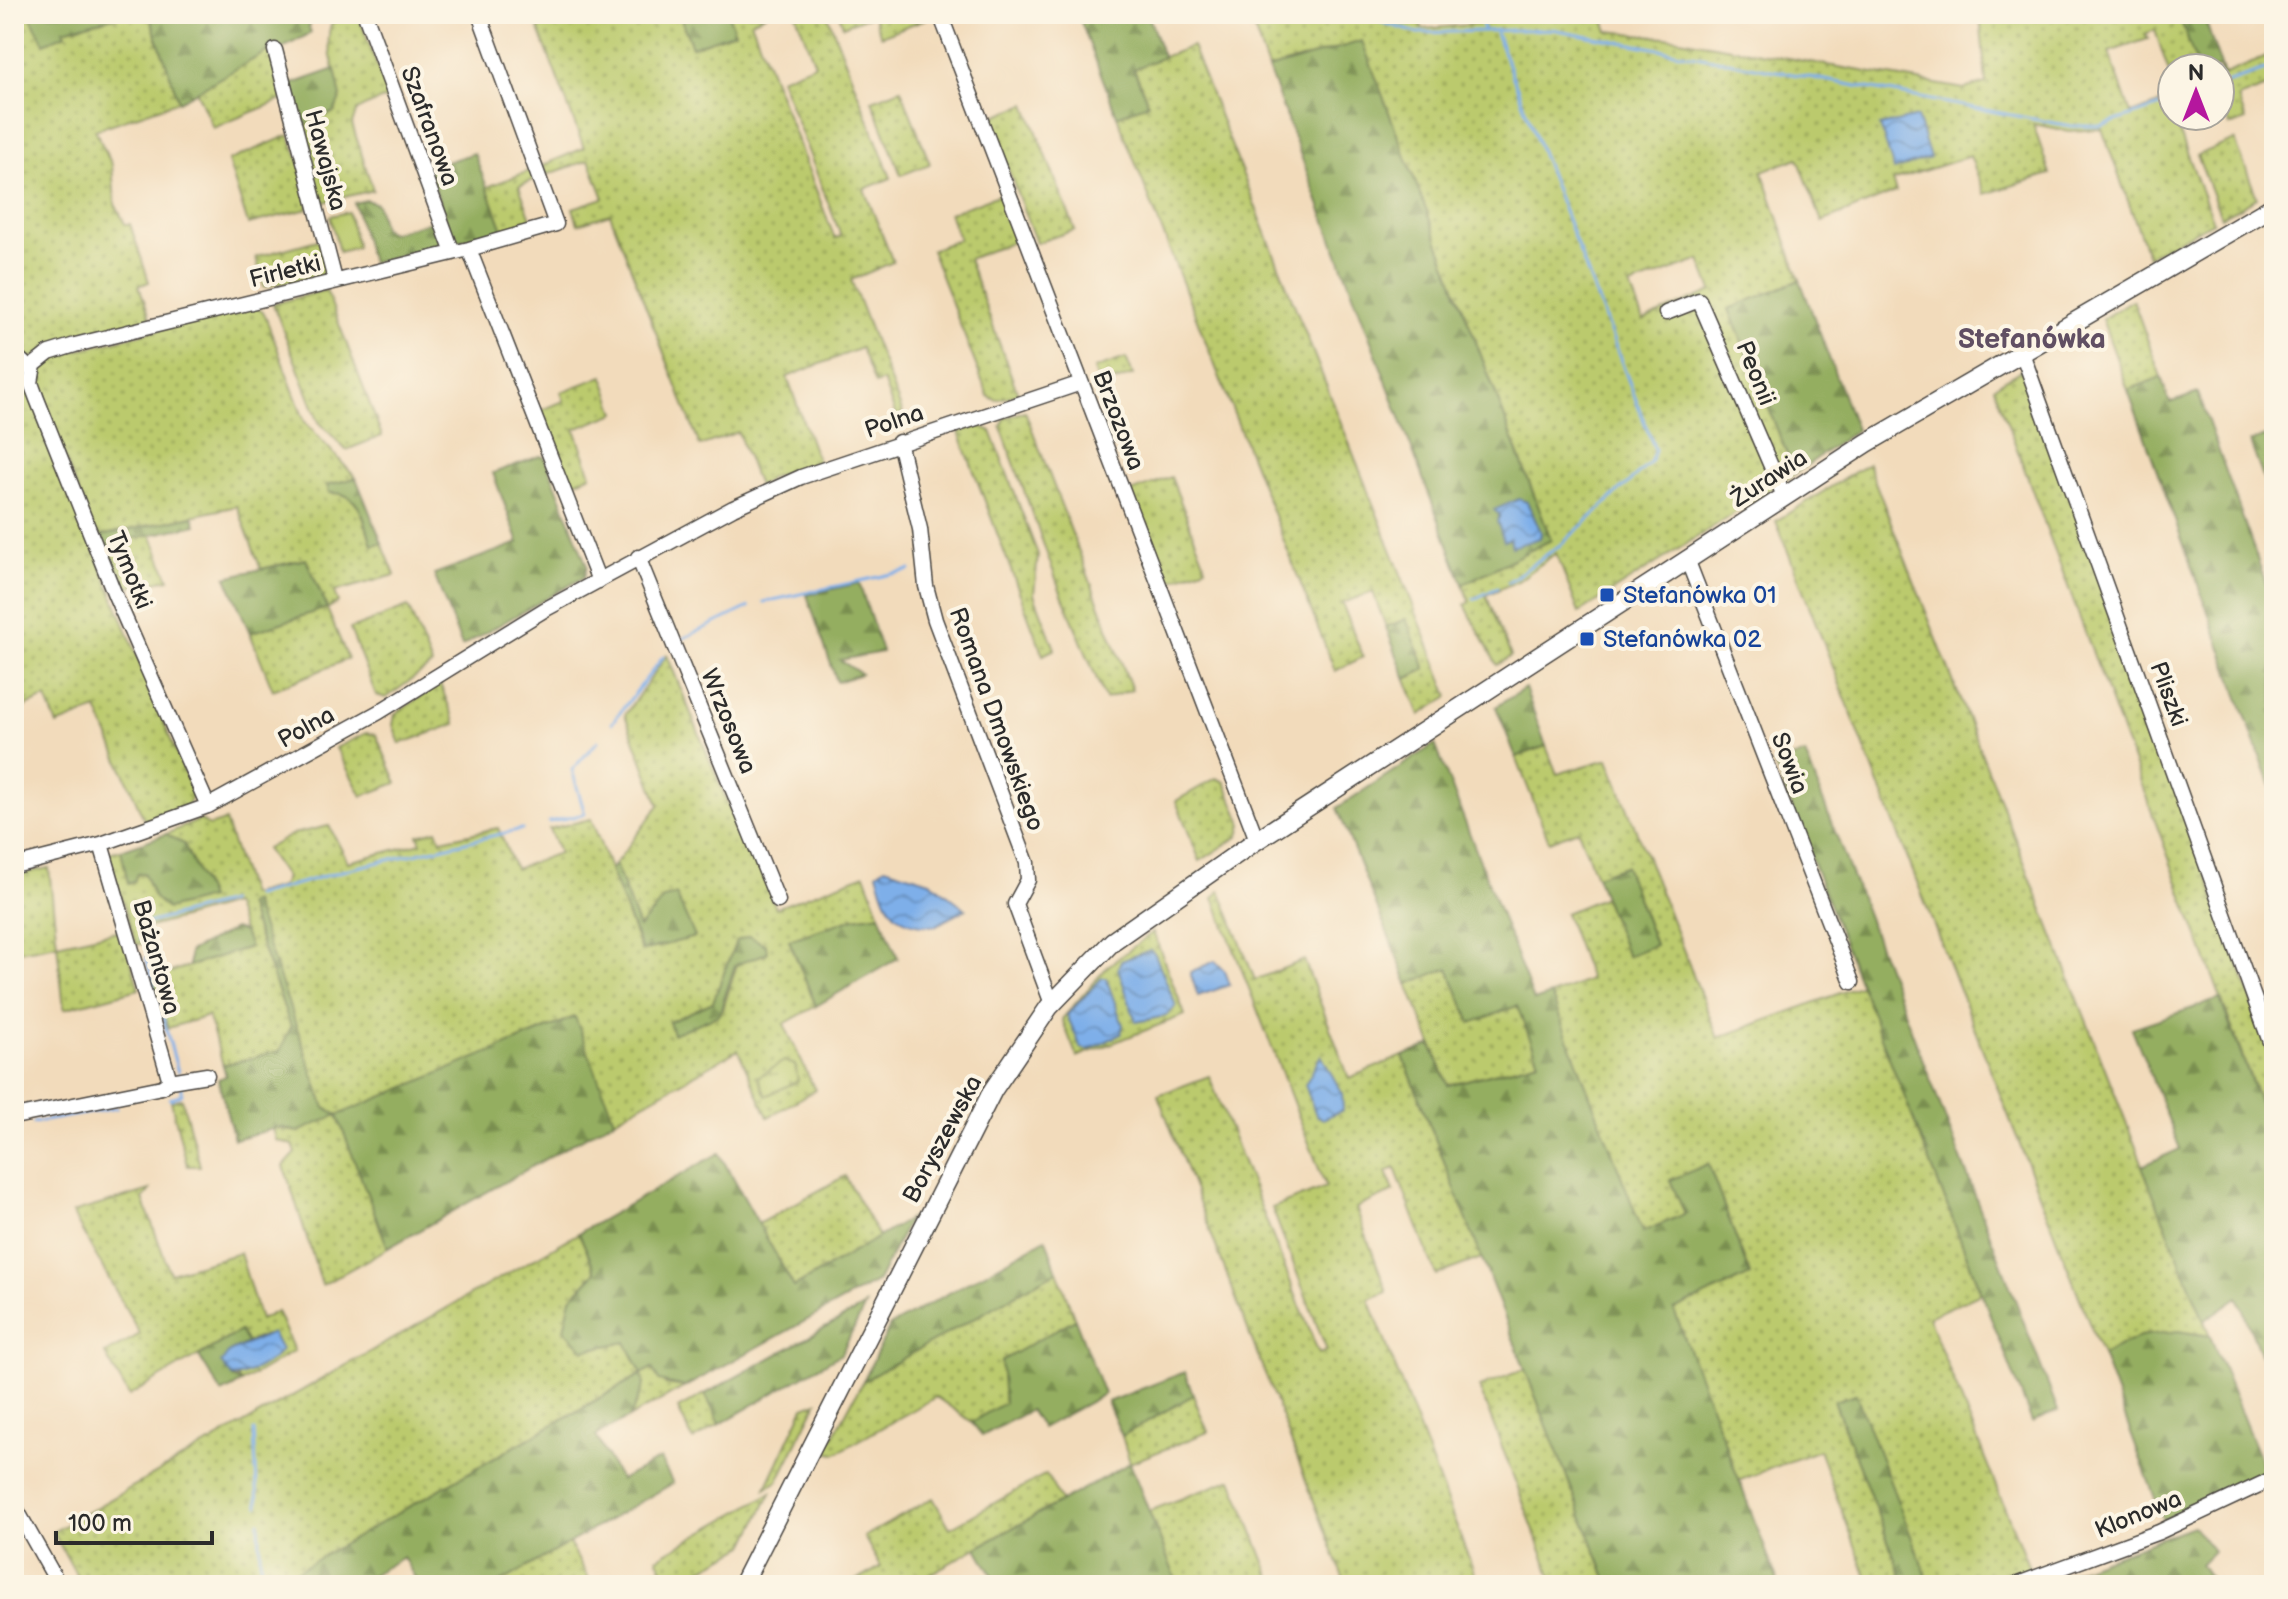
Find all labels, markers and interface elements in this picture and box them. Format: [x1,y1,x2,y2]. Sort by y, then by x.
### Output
north arrow [2156,52,2236,132]
text: N [2188,60,2204,87]
street label: Szafranowa [395,62,465,190]
street label: Hawajska [298,107,353,214]
street label: Firletki [246,249,324,294]
district label: Stefanówka [1958,323,2106,356]
street label: Peonii [1730,337,1781,410]
street label: Brzozowa [1086,366,1151,474]
street label: Polna [861,398,927,445]
street label: Żurawia [1725,443,1813,514]
street label: Tymotki [101,527,158,613]
place label: Stefanówka 01 [1623,581,1776,610]
marker: Stefanówka 01 [1598,586,1616,604]
street label: Romana Dmowskiego [943,603,1050,835]
place label: Stefanówka 02 [1603,625,1761,654]
marker: Stefanówka 02 [1578,630,1596,648]
street label: Pliszki [2143,658,2194,731]
street label: Wrzosowa [694,664,763,778]
street label: Polna [273,700,340,755]
street label: Sowia [1765,728,1814,798]
street label: Bażantowa [126,896,187,1018]
street label: Boryszewska [897,1070,988,1208]
street label: Klonowa [2091,1484,2186,1545]
scale bar [56,1495,212,1545]
text: 100 m [68,1509,132,1538]

